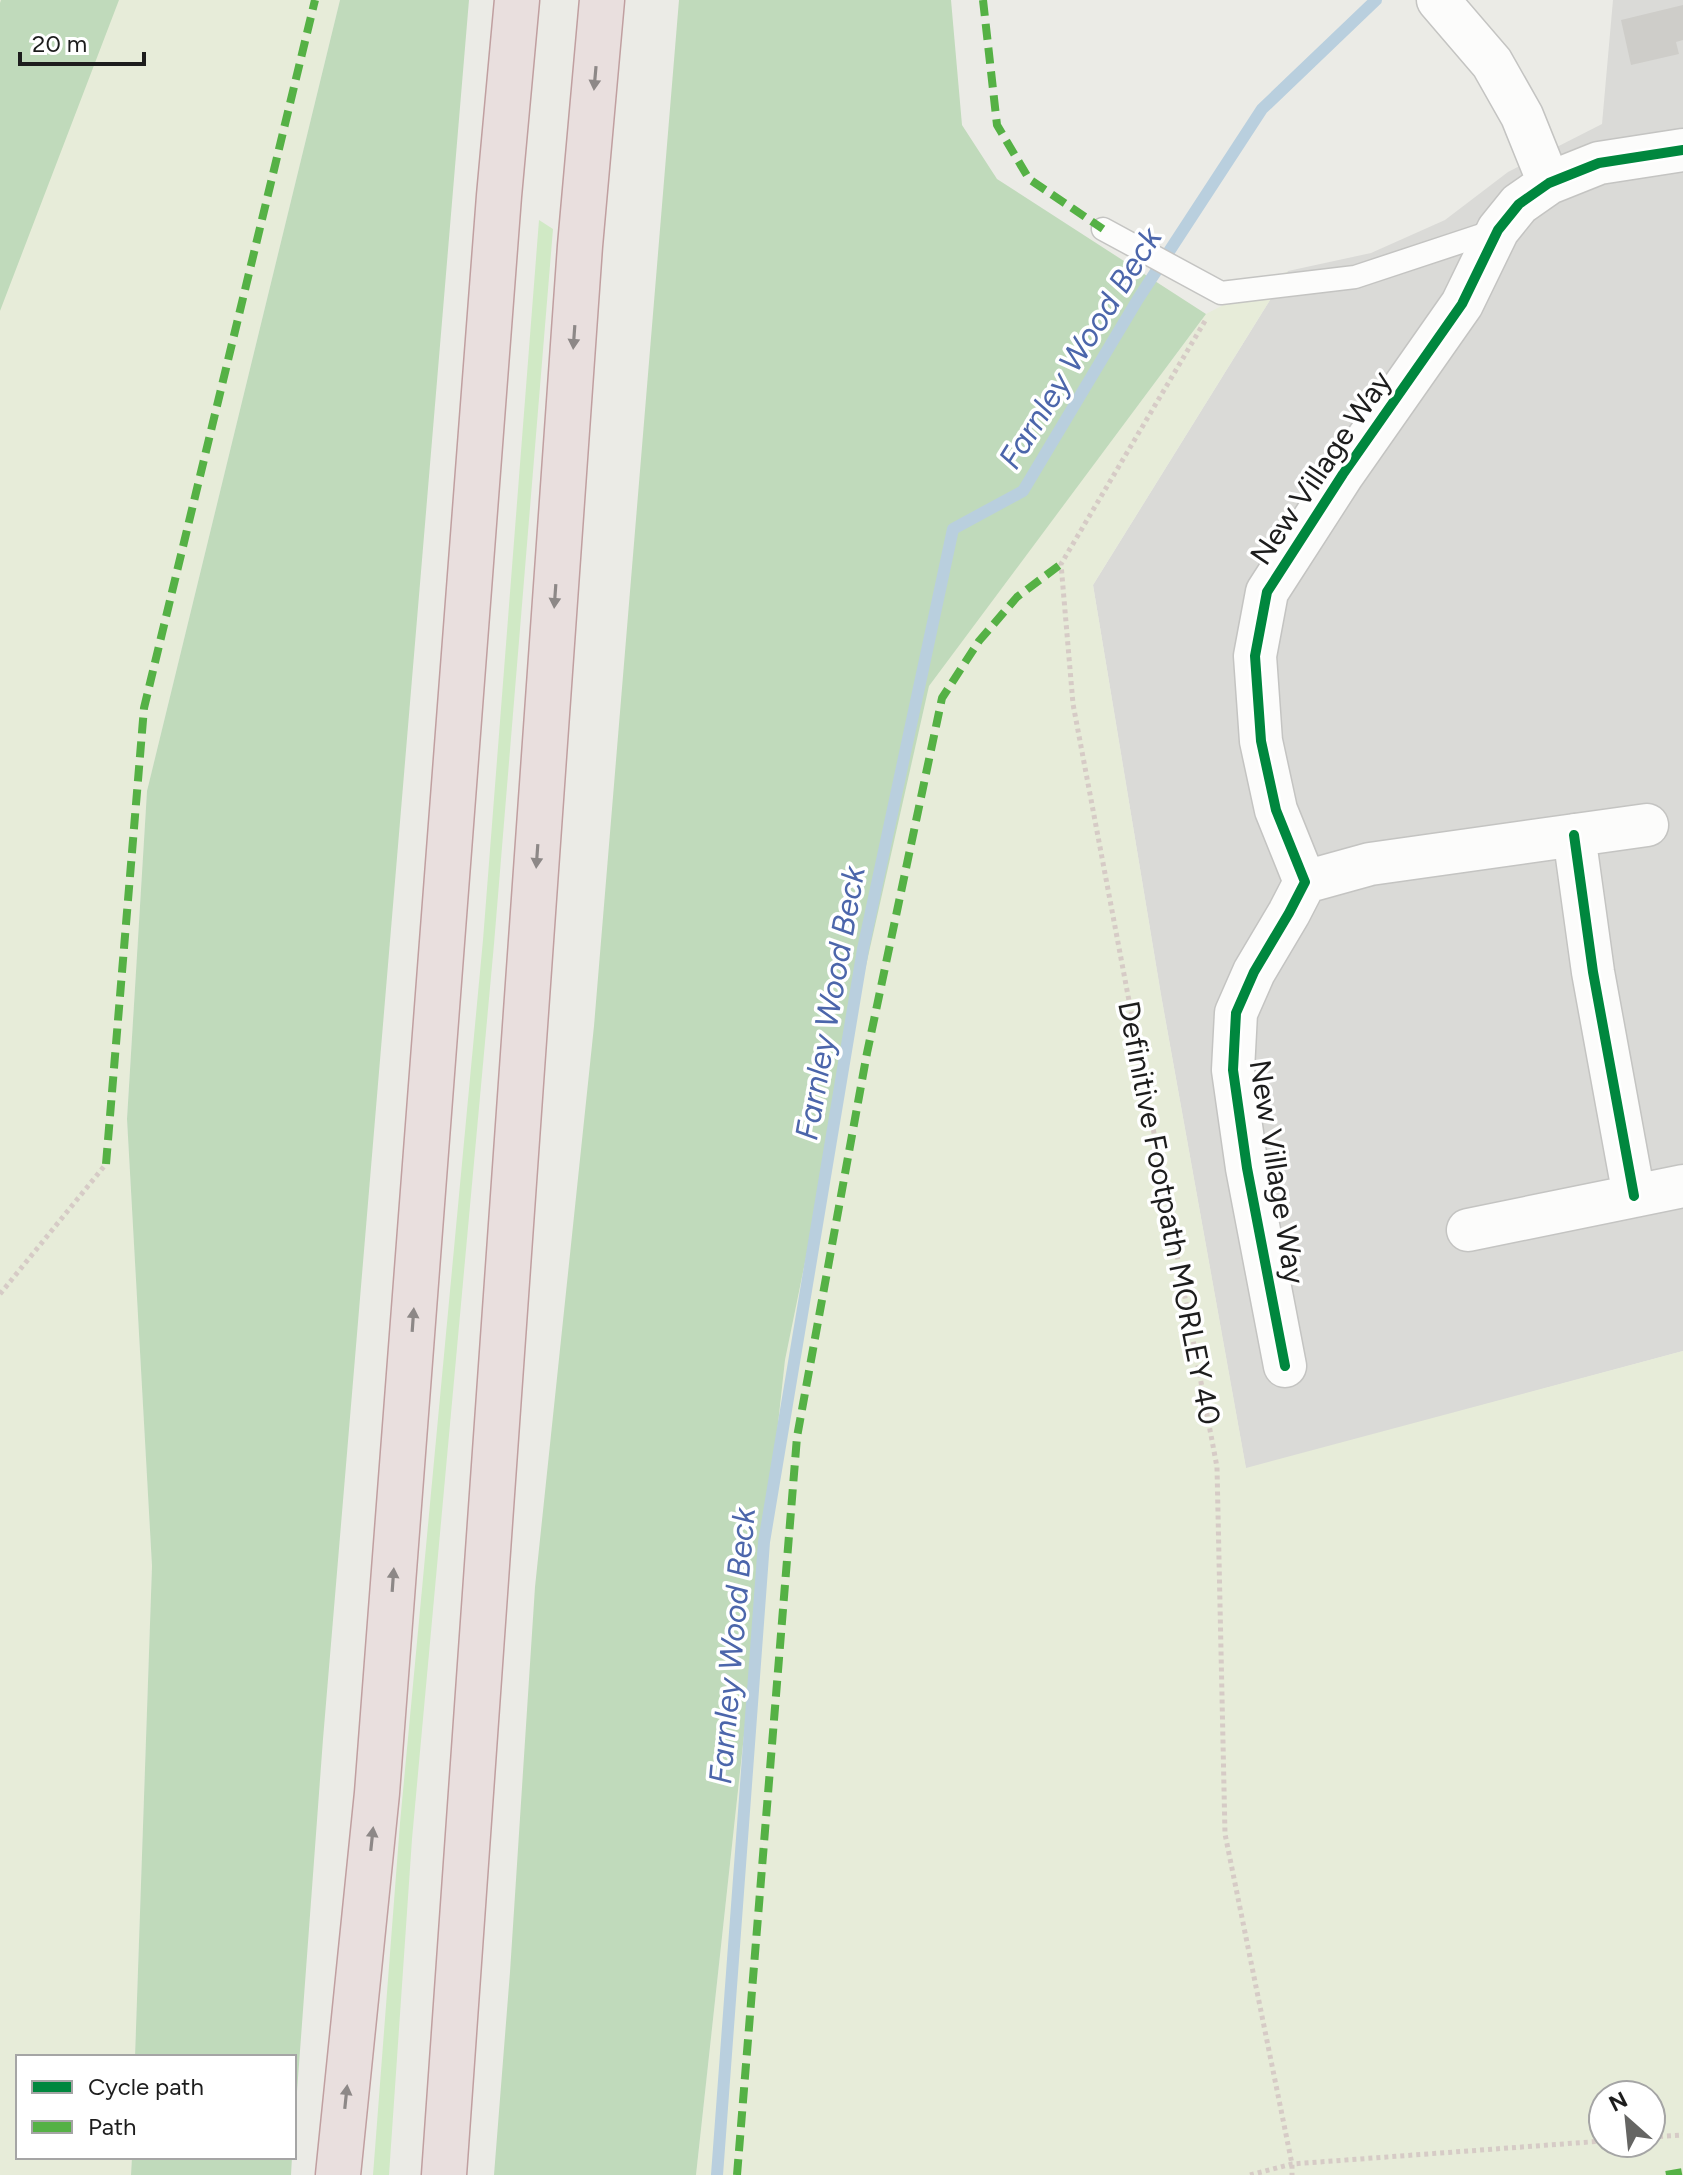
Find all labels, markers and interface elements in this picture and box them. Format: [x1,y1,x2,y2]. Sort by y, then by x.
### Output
scale bar [20,16,144,66]
text: 20 m [32,29,87,58]
one-way arrow [588,66,601,91]
water label: Farnley Wood Beck [990,219,1170,476]
one-way arrow [567,325,580,350]
street label: New Village Way [1242,363,1399,572]
one-way arrow [548,584,561,609]
one-way arrow [530,844,543,869]
water label: Farnley Wood Beck [787,862,873,1143]
street label: Definitive Footpath MORLEY 40 [1110,998,1229,1428]
street label: New Village Way [1242,1057,1313,1287]
one-way arrow [407,1307,420,1332]
water label: Farnley Wood Beck [701,1505,763,1786]
one-way arrow [387,1567,400,1592]
one-way arrow [366,1826,379,1851]
legend [16,2055,296,2159]
text: Cycle path [88,2072,204,2101]
north arrow [1587,2079,1667,2159]
one-way arrow [339,2084,352,2109]
text: N [1604,2086,1632,2118]
text: Path [88,2112,136,2141]

